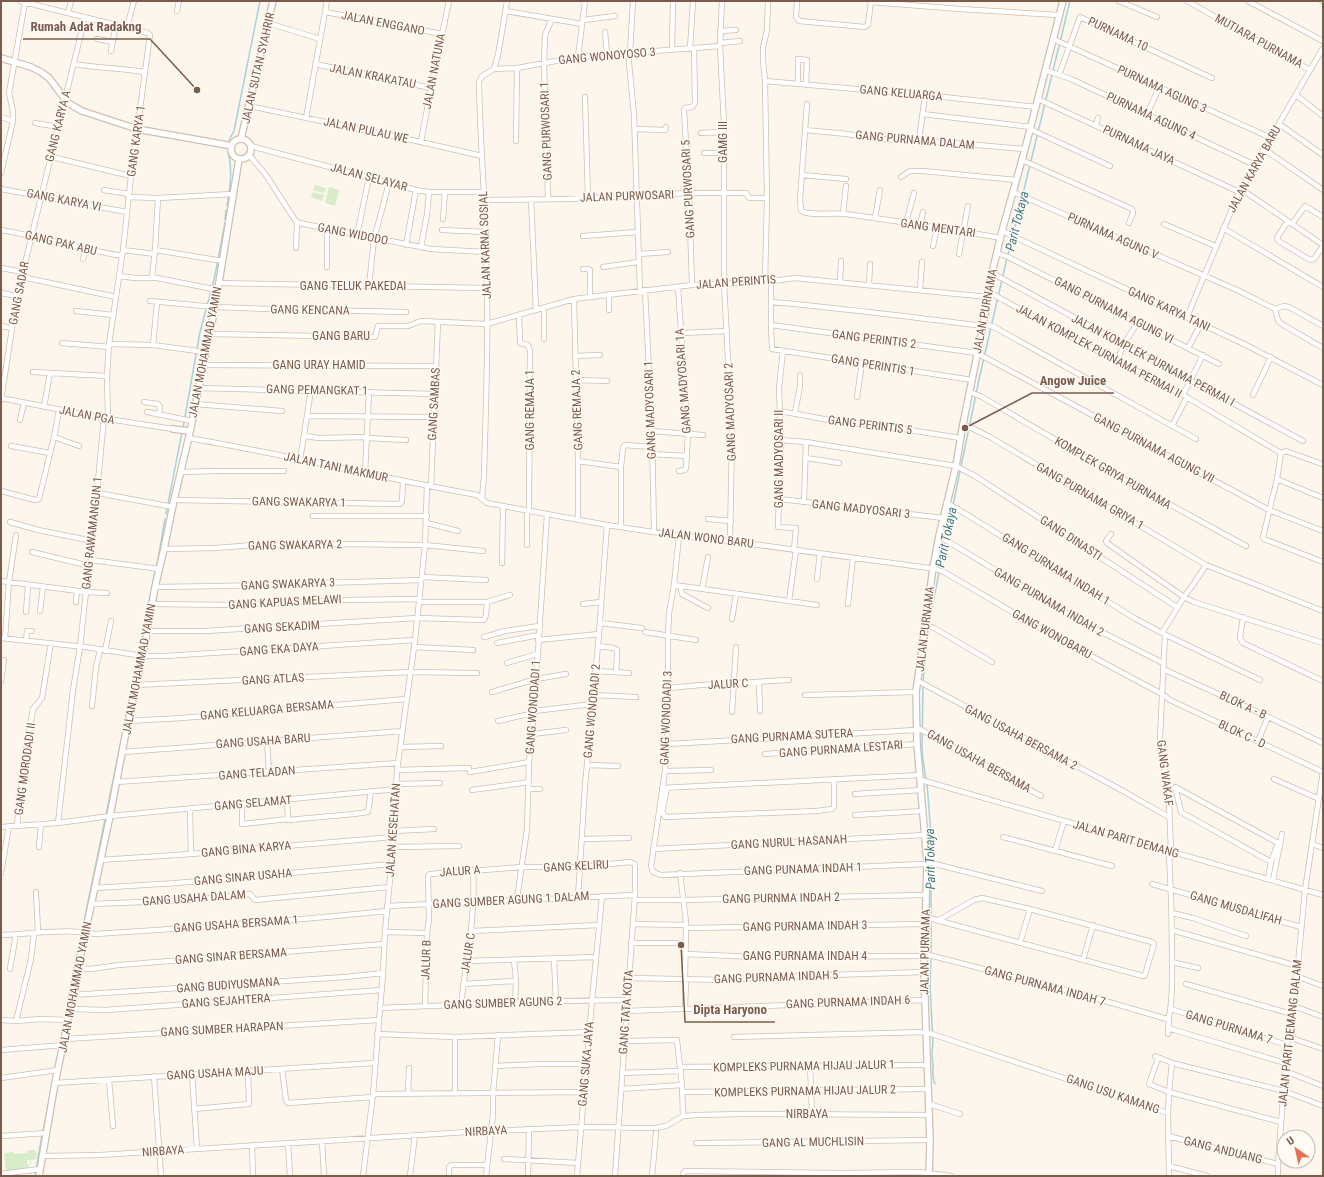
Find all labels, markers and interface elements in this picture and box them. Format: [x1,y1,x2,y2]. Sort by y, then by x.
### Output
street label: JALAN ENGGANO [340,8,426,38]
street label: JALAN SUTAN SYAHRIR [238,11,278,125]
street label: MUTIARA PURNAMA [1213,11,1306,71]
callout: Rumah Adat Radakng [23,14,150,39]
street label: PURNAMA 10 [1086,14,1150,54]
text: Rumah Adat Radakng [30,19,142,34]
street label: JALAN NATUNA [420,32,448,110]
street label: GANG WONOYOSO 3 [558,45,656,67]
street label: JALAN KRAKATAU [329,61,417,91]
street label: PURNAMA AGUNG 3 [1115,62,1209,116]
street label: GANG PURWOSARI 1 [537,81,555,181]
street label: GANG KELUARGA [859,82,943,104]
street label: GANG KARYA A [42,89,74,163]
street label: PURNAMA AGUNG 4 [1104,89,1198,143]
street label: GANG KARYA 1 [124,104,148,178]
street label: JALAN PULAU WE [322,114,410,146]
street label: GAMG III [716,121,730,163]
street label: PURNAMA JAYA [1101,122,1177,168]
street label: JALAN KARYA BARU [1224,123,1284,215]
street label: GANG PURNAMA DALAM [855,128,975,152]
street label: GANG PURWOSARI 5 [678,139,698,239]
street label: JALAN SELAYAR [329,160,410,194]
street label: GANG KARYA VI [25,186,103,214]
street label: JALAN PURWOSARI [580,187,674,205]
water label: Parit Tokaya [1002,189,1032,253]
street label: JALAN KARNA SOSIAL [476,191,494,299]
street label: PURNAMA AGUNG V [1065,210,1161,262]
street label: GANG MENTARI [900,216,976,240]
street label: GANG WIDODO [317,220,389,248]
street label: GANG PAK ABU [24,228,99,258]
street label: GANG SADAR [6,259,32,326]
street label: JALAN PURNAMA [970,267,1000,354]
street label: JALAN PERINTIS [695,272,777,292]
street label: GANG PURNAMA AGUNG VI [1052,274,1176,346]
street label: GANG TELUK PAKEDAI [300,279,406,293]
street label: GANG KARYA TANI [1126,284,1212,334]
street label: JALAN MOHAMMAD YAMIN [185,285,225,419]
street label: JALAN KOMPLEK PURNAMA PERMAI II [1014,301,1184,401]
street label: GANG KENCANA [270,302,350,318]
street label: JALAN KOMPLEK PURNAMA PERMAI I [1069,311,1237,409]
street label: GANG PERINTIS 2 [831,327,917,351]
street label: GANG MADYOSARI 1A [672,328,694,434]
street label: GANG BARU [312,329,370,343]
street label: GANG PERINTIS 1 [830,351,916,379]
street label: GANG URAY HAMID [272,358,366,372]
street label: GANG MADYOSARI 1 [641,361,659,459]
street label: GANG MADYOSARI 2 [721,362,739,461]
street label: GANG SAMBAS [425,367,443,441]
callout: Angow Juice [1032,368,1114,393]
street label: GANG REMAJA 2 [569,369,585,451]
street label: GANG REMAJA 1 [523,370,537,450]
text: Angow Juice [1040,373,1106,388]
street label: GANG PEMANGKAT 1 [266,382,368,398]
street label: JALAN PGA [58,403,116,427]
street label: GANG MADYOSARI II [772,410,786,508]
street label: GANG PURNAMA AGUNG VII [1091,410,1217,486]
street label: GANG PERINTIS 5 [827,413,913,437]
street label: KOMPLEK GRIYA PURNAMA [1052,434,1174,512]
street label: JALAN TANI MAKMUR [283,449,390,485]
street label: GANG PURNAMA GRIYA 1 [1034,459,1146,533]
street label: GANG RAWAMANGUN 1 [79,476,105,590]
street label: GANG SWAKARYA 1 [252,494,346,510]
street label: GANG MADYOSARI 3 [811,497,911,521]
water label: Parit Tokaya [932,505,960,569]
street label: GANG DINASTI [1037,513,1105,563]
street label: JALAN WONO BARU [658,525,755,551]
street label: GANG PURNAMA INDAH 1 [999,530,1113,608]
street label: GANG SWAKARYA 2 [248,537,342,553]
street label: GANG PURNAMA INDAH 2 [992,565,1106,639]
street label: GANG SWAKARYA 3 [241,575,335,593]
street label: JALAN PURNAMA [913,585,937,672]
street label: GANG KAPUAS MELAWI [228,592,342,612]
street label: JALAN MOHAMMAD YAMIN [119,602,159,736]
street label: GANG WONOBARU [1010,606,1094,662]
street label: GANG SEKADIM [244,618,320,636]
street label: GANG EKA DAYA [239,639,319,659]
street label: GANG WONODADI 1 [523,659,543,755]
street label: GANG WONODADI 2 [581,663,603,759]
street label: GANG ATLAS [241,670,305,688]
street label: GANG WONODADI 3 [657,670,675,765]
street label: JALUR C [707,676,749,692]
street label: BLOK A - B [1217,688,1269,722]
street label: GANG KELUARGA BERSAMA [200,697,334,723]
street label: GANG USAHA BERSAMA 2 [962,701,1080,773]
street label: BLOK C - D [1216,717,1268,751]
street label: GANG MORODADI II [12,722,38,816]
street label: GANG PURNAMA SUTERA [730,726,854,746]
street label: GANG USAHA BERSAMA [925,726,1033,796]
street label: GANG USAHA BARU [215,731,311,751]
street label: GANG PURNAMA LESTARI [778,738,904,760]
street label: GANG WAKAF [1154,739,1176,807]
street label: GANG TELADAN [218,763,296,783]
street label: JALAN KESEHATAN [383,783,403,877]
street label: GANG SELAMAT [214,793,292,813]
street label: JALAN PARIT DEMANG [1071,817,1181,861]
water label: Parit Tokaya [922,828,938,890]
street label: GANG NURUL HASANAH [730,832,848,852]
street label: GANG BINA KARYA [200,838,292,860]
street label: GANG KELIRU [543,857,609,875]
street label: GANG PUNAMA INDAH 1 [744,860,862,878]
street label: JALUR A [439,863,481,879]
street label: GANG SINAR USAHA [193,866,293,888]
street label: GANG USAHA DALAM [142,887,246,909]
street label: GANG MUSDALIFAH [1189,888,1283,928]
street label: GANG SUMBER AGUNG 1 DALAM [432,889,590,911]
street label: GANG PURNMA INDAH 2 [722,890,840,906]
street label: JALAN PURNAMA [917,909,933,995]
street label: GANG USAHA BERSAMA 1 [173,913,299,935]
street label: GANG PURNAMA INDAH 3 [743,918,867,934]
street label: JALAN MOHAMMAD YAMIN [55,920,95,1054]
street label: JALUR C [458,932,478,974]
street label: JALUR B [418,940,434,980]
street label: GANG SINAR BERSAMA [175,945,288,967]
street label: GANG PURNAMA INDAH 4 [743,949,867,963]
street label: JALAN PARIT DEMANG DALAM [1275,959,1305,1107]
street label: GANG PURNAMA INDAH 7 [983,963,1107,1009]
street label: GANG PURNAMA INDAH 5 [714,968,839,986]
street label: GANG TATA KOTA [616,969,636,1055]
street label: GANG BUDIYUSMANA [176,974,280,996]
street label: GANG SEJAHTERA [181,991,271,1011]
street label: GANG PURNAMA INDAH 6 [786,993,911,1011]
street label: GANG SUMBER AGUNG 2 [443,994,563,1012]
callout: Dipta Haryono [685,997,775,1022]
text: Dipta Haryono [693,1002,767,1017]
street label: GANG PURNAMA 7 [1184,1007,1274,1047]
street label: GANG SUMBER HARAPAN [160,1019,284,1039]
street label: GANG SUKA JAYA [575,1021,597,1107]
street label: KOMPLEKS PURNAMA HIJAU JALUR 1 [713,1057,895,1075]
street label: GANG USAHA MAJU [166,1063,264,1083]
street label: GANG USU KAMANG [1064,1071,1162,1117]
street label: KOMPLEKS PURNAMA HIJAU JALUR 2 [714,1082,896,1100]
street label: NIRBAYA [786,1107,828,1121]
street label: NIRBAYA [464,1123,508,1139]
north arrow [1276,1129,1316,1169]
street label: GANG ANDUANG [1182,1133,1264,1167]
street label: GANG AL MUCHLISIN [762,1134,864,1150]
text: U [1284,1134,1297,1148]
street label: NIRBAYA [141,1143,185,1159]

